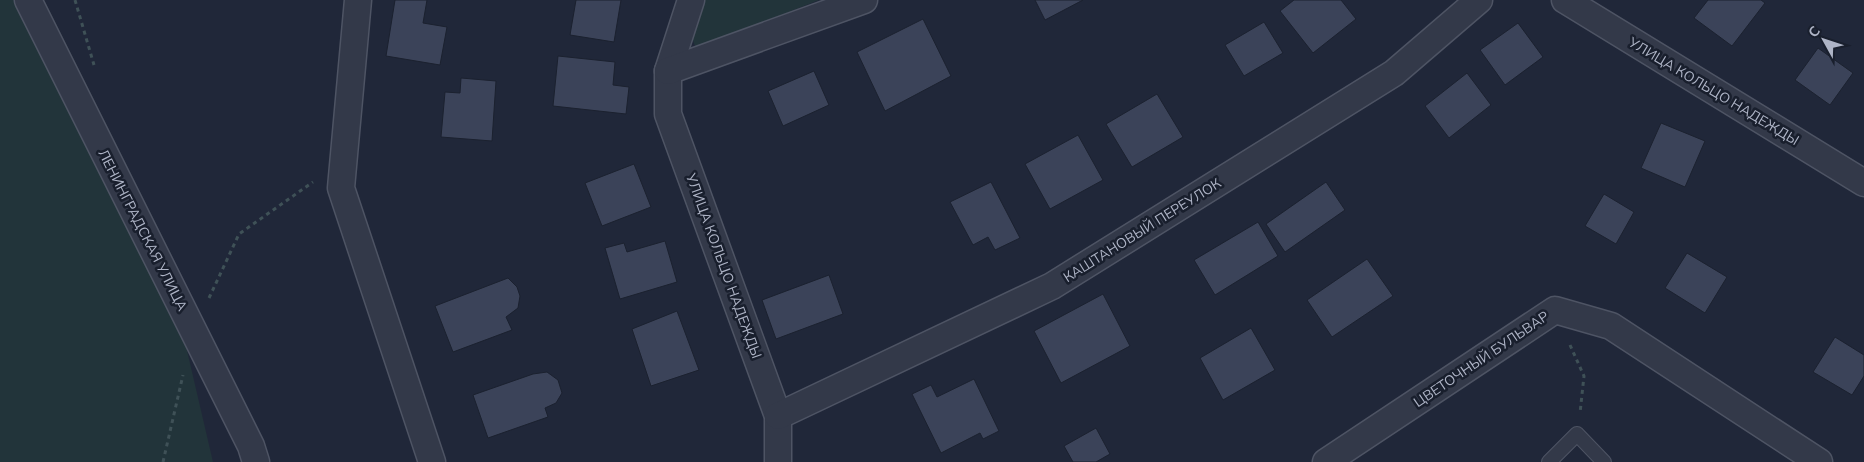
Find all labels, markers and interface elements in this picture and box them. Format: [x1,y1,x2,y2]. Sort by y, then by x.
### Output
north arrow [1799,15,1849,65]
text: С [1804,22,1825,42]
street label: УЛИЦА КОЛЬЦО НАДЕЖДЫ [1624,32,1802,150]
street label: ЛЕНИНГРАДСКАЯ УЛИЦА [93,146,192,314]
street label: УЛИЦА КОЛЬЦО НАДЕЖДЫ [681,170,766,361]
street label: КАШТАНОВЫЙ ПЕРЕУЛОК [1060,174,1225,287]
street label: ЦВЕТОЧНЫЙ БУЛЬВАР [1410,307,1553,412]

